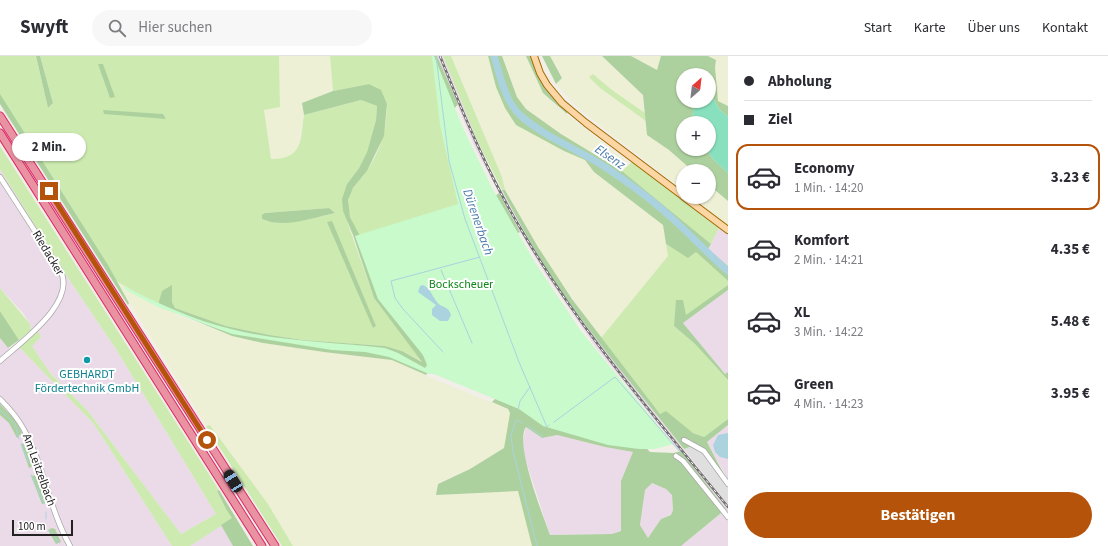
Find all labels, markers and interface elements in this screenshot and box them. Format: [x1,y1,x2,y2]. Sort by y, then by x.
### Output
search box [92,10,372,46]
text: Swyft [20,14,68,41]
icon: search [106,17,128,39]
text: Hier suchen [138,17,213,38]
text: Start [864,18,892,38]
text: Karte [914,18,945,38]
text: Über uns [967,18,1020,38]
text: Kontakt [1042,18,1088,38]
north arrow [676,68,716,108]
map controls [676,68,716,204]
text: Abholung [768,71,831,92]
text: Ziel [768,109,792,130]
button: + [676,116,716,156]
callout: 2 Min. [12,133,86,161]
text: 2 Min. [32,138,66,156]
water label: Elsenz [591,140,629,174]
text: Economy [794,158,855,179]
icon: car [746,159,782,195]
button: − [676,164,716,204]
text: 3.23 € [1051,167,1090,188]
text: 1 Min. · 14:20 [794,179,864,197]
route end [40,182,58,200]
water label: Dürenerbach [458,186,498,258]
street label: Riedacker [28,227,69,279]
text: Komfort [794,230,849,251]
icon: car [746,231,782,267]
text: 4.35 € [1051,239,1090,260]
text: 2 Min. · 14:21 [794,251,864,269]
park label: Bockscheuer [429,276,494,293]
text: XL [794,302,810,323]
icon: car [746,303,782,339]
text: 5.48 € [1051,311,1090,332]
text: 3 Min. · 14:22 [794,323,864,341]
marker: GEBHARDT Fördertechnik GmbH [82,355,92,365]
place label: GEBHARDT Fördertechnik GmbH [35,366,139,397]
text: Green [794,374,834,395]
icon: car [746,375,782,411]
text: 3.95 € [1051,383,1090,404]
text: 4 Min. · 14:23 [794,395,864,413]
street label: Am Leitzelbach [18,431,60,509]
route start [198,431,216,449]
car [222,468,244,494]
button: Bestätigen [744,492,1092,538]
scale bar [12,518,73,537]
text: 100 m [18,519,46,534]

